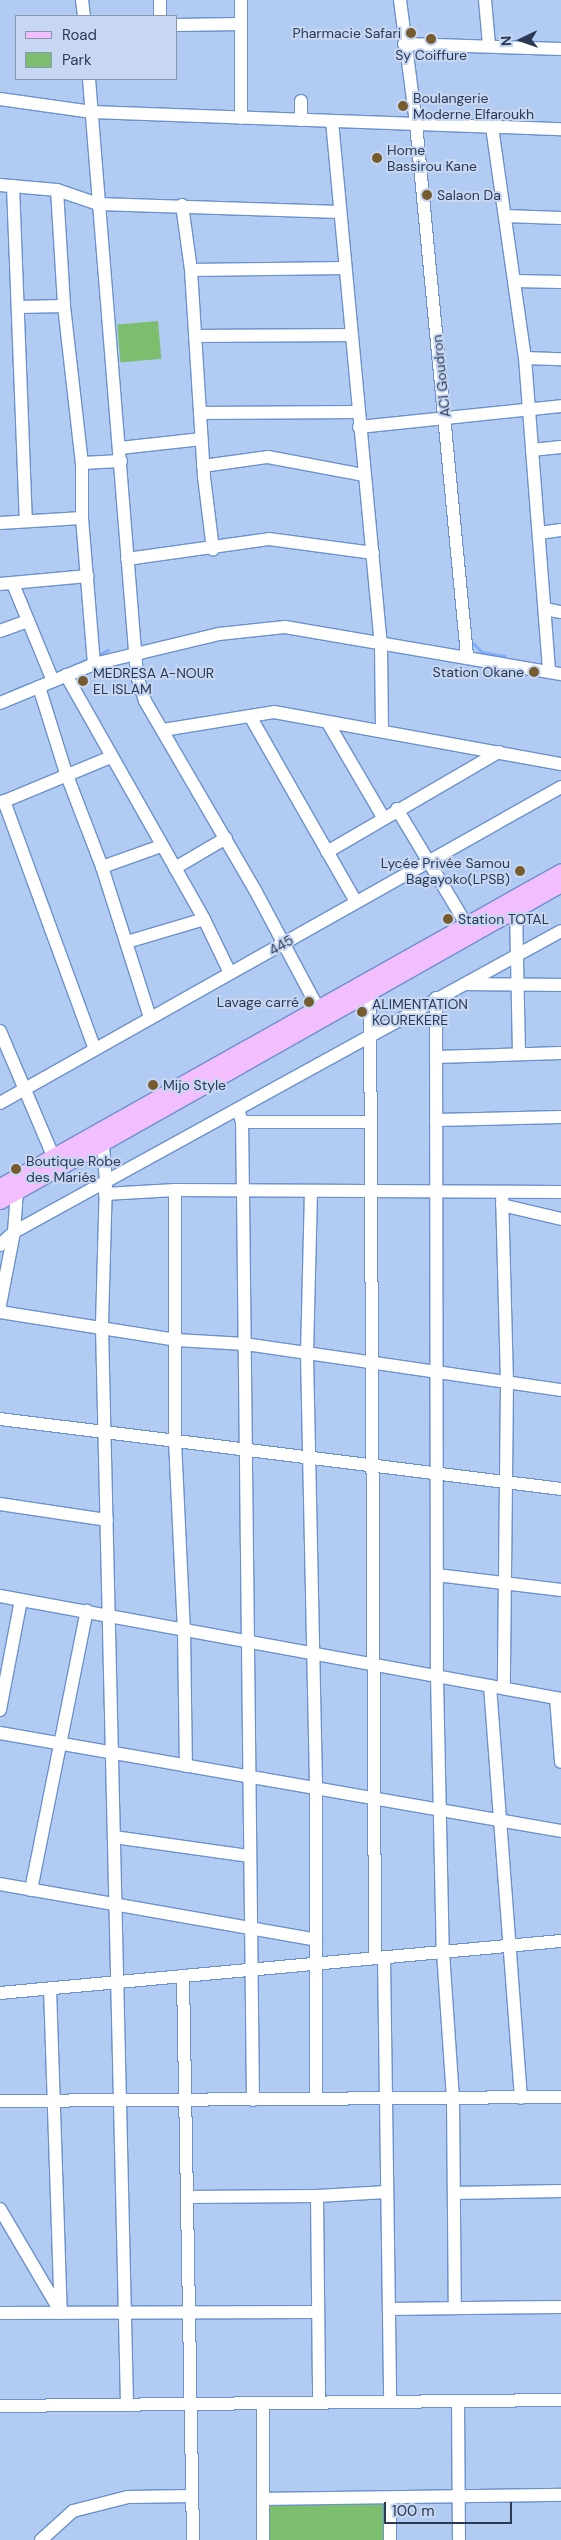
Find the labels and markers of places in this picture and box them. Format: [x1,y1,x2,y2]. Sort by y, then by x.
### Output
place label: Pharmacie Safari [293,25,401,41]
marker: Pharmacie Safari [405,27,417,39]
marker: Sy Coiffure [425,33,437,45]
place label: Sy Coiffure [395,47,467,63]
place label: Boulangerie Moderne Elfaroukh [413,90,534,122]
marker: Boulangerie Moderne Elfaroukh [397,100,409,112]
place label: Home Bassirou Kane [387,142,477,174]
marker: Home Bassirou Kane [371,152,383,164]
place label: Salaon Da [437,187,501,203]
marker: Salaon Da [421,189,433,201]
place label: Station Okane [433,664,524,680]
place label: MEDRESA A-NOUR EL ISLAM [93,665,214,698]
marker: Station Okane [528,666,540,678]
marker: MEDRESA A-NOUR EL ISLAM [77,675,89,687]
place label: Lycée Privée Samou Bagayoko(LPSB) [381,855,510,888]
marker: Lycée Privée Samou Bagayoko(LPSB) [514,865,526,877]
place label: Station TOTAL [458,911,549,927]
marker: Station TOTAL [442,913,454,925]
place label: Lavage carré [217,994,299,1010]
marker: Lavage carré [303,996,315,1008]
place label: ALIMENTATION KOUREKERE [372,996,468,1028]
marker: ALIMENTATION KOUREKERE [356,1006,368,1018]
place label: Mijo Style [163,1077,226,1093]
marker: Mijo Style [147,1079,159,1091]
place label: Boutique Robe des Mariés [26,1153,121,1186]
marker: Boutique Robe des Mariés [10,1163,22,1175]

